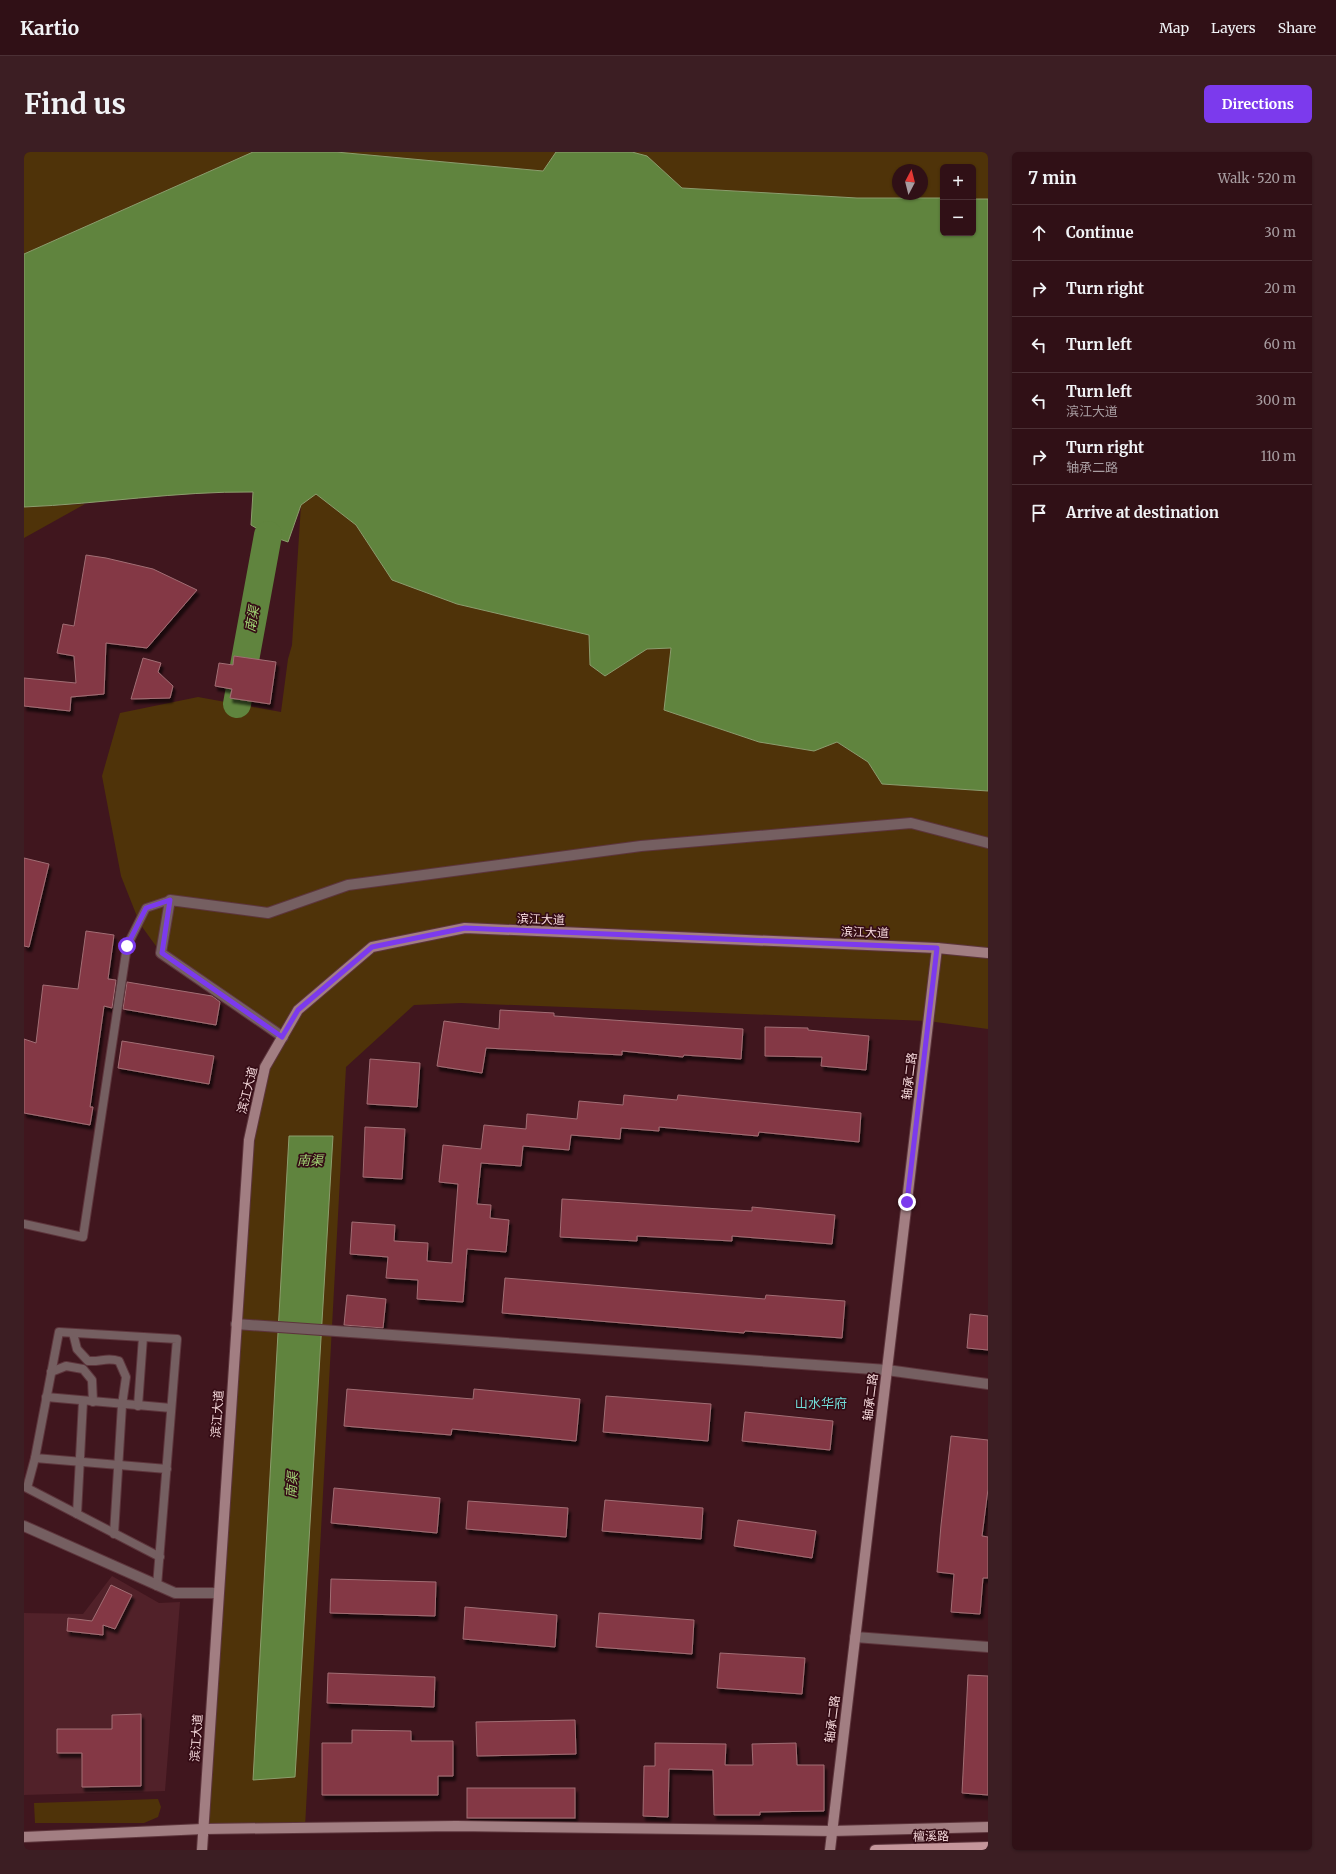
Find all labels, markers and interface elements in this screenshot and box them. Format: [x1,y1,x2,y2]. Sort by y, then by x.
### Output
text: Kartio [20,16,79,40]
text: Map [1159,19,1189,37]
text: Layers [1211,19,1256,37]
text: Share [1278,19,1316,37]
button: Directions [1204,85,1312,123]
text: Find us [24,86,126,122]
north arrow [892,164,928,200]
map controls [940,164,976,236]
button: + [940,164,976,200]
text: 7 min [1028,167,1077,189]
text: Walk · 520 m [1218,170,1296,187]
button: − [940,200,976,236]
icon: ahead [1028,222,1050,244]
text: Continue [1066,223,1134,242]
text: 30 m [1264,224,1296,241]
icon: right [1028,278,1050,300]
text: Turn right [1066,279,1144,298]
text: 20 m [1264,280,1296,297]
icon: left [1028,334,1050,356]
text: Turn left [1066,335,1132,354]
text: 60 m [1264,336,1296,353]
text: Turn left [1066,382,1132,401]
icon: left [1028,390,1050,412]
text: 300 m [1256,392,1296,409]
text: 滨江大道 [1066,403,1118,420]
text: Turn right [1066,438,1144,457]
icon: right [1028,446,1050,468]
text: 110 m [1261,448,1296,465]
text: 轴承二路 [1066,459,1118,476]
icon: arrive [1028,502,1050,524]
text: Arrive at destination [1066,503,1219,522]
water label: 南渠 [241,603,263,633]
street label: 滨江大道 [517,911,565,927]
street label: 滨江大道 [841,924,889,940]
route start [118,937,136,955]
street label: 轴承二路 [899,1051,919,1101]
street label: 滨江大道 [234,1065,260,1115]
water label: 南渠 [297,1152,325,1169]
route end [898,1193,916,1211]
street label: 轴承二路 [860,1372,880,1422]
street label: 滨江大道 [208,1390,226,1438]
district label: 山水华府 [795,1395,847,1412]
water label: 南渠 [283,1469,302,1499]
street label: 轴承二路 [822,1694,842,1744]
street label: 滨江大道 [187,1714,205,1762]
street label: 檀溪路 [913,1828,949,1844]

